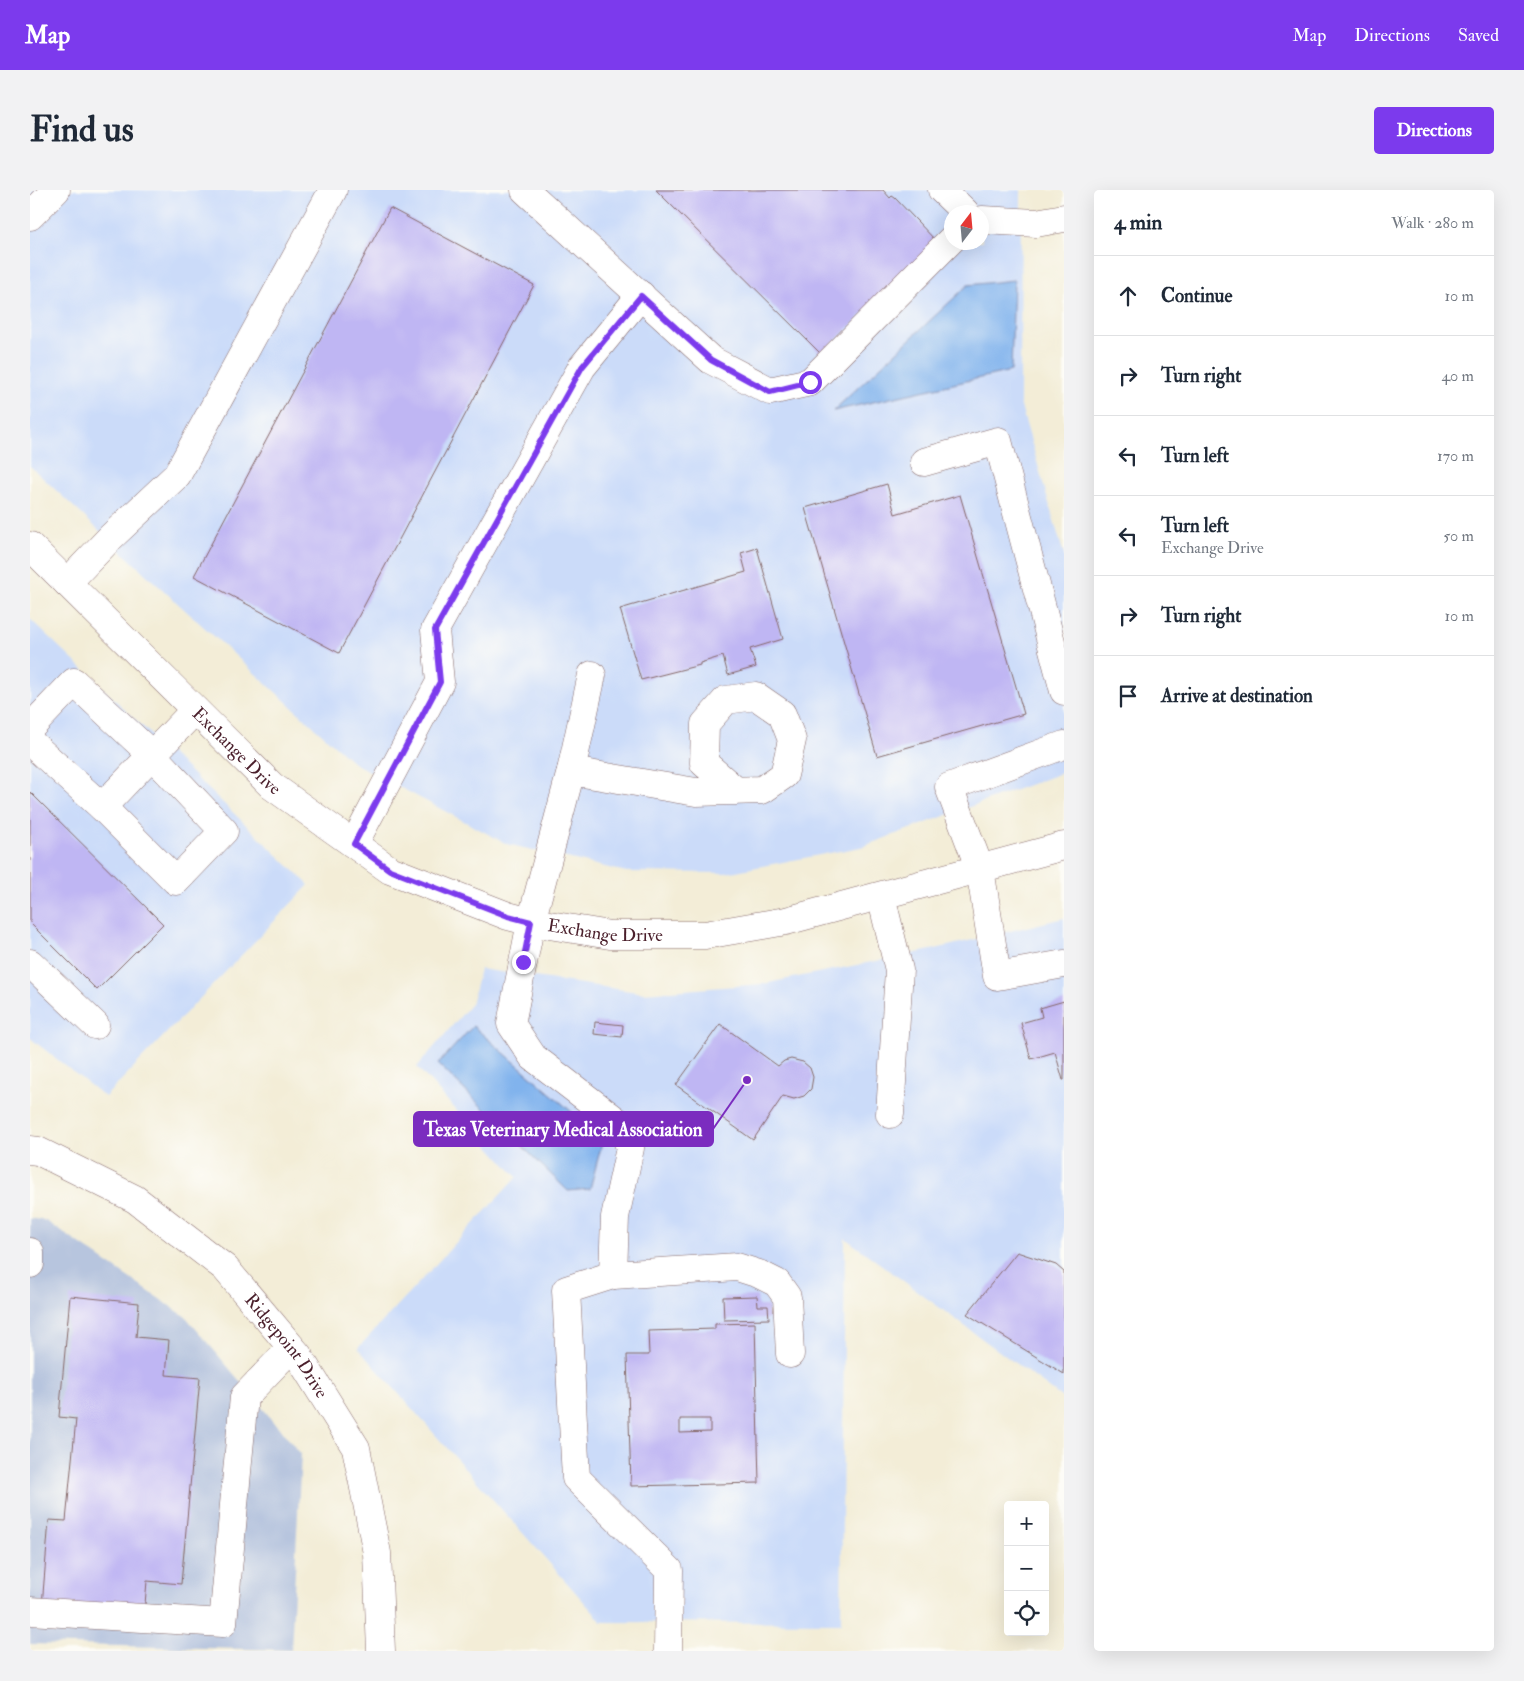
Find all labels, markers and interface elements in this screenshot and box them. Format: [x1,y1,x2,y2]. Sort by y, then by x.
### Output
text: Map [25,20,70,51]
text: Map [1293,24,1326,47]
text: Directions [1354,24,1430,47]
text: Saved [1458,24,1499,47]
button: Directions [1374,107,1494,154]
text: Find us [30,108,134,152]
north arrow [944,205,989,250]
text: 4 min [1114,209,1162,236]
text: Walk · 280 m [1391,213,1474,233]
icon: ahead [1114,282,1142,310]
text: Continue [1161,284,1232,308]
text: 10 m [1444,286,1474,306]
icon: right [1114,362,1142,390]
text: Turn right [1161,364,1241,388]
text: 40 m [1441,366,1474,386]
route start [799,371,822,394]
icon: left [1114,442,1142,470]
text: Turn left [1161,444,1229,468]
text: 170 m [1437,446,1474,466]
text: Turn left [1161,514,1229,538]
icon: left [1114,522,1142,550]
text: 50 m [1443,526,1474,546]
text: Exchange Drive [1161,538,1264,558]
icon: right [1114,602,1142,630]
text: Turn right [1161,604,1241,628]
text: 10 m [1444,606,1474,626]
icon: arrive [1114,682,1142,710]
text: Arrive at destination [1161,684,1313,708]
street label: Exchange Drive [187,702,285,801]
street label: Exchange Drive [546,914,663,947]
route end [512,951,535,974]
callout: Texas Veterinary Medical Association [414,1112,713,1146]
text: Texas Veterinary Medical Association [423,1118,703,1143]
street label: Ridgepoint Drive [239,1289,333,1403]
map controls [1004,1501,1049,1636]
button: + [1004,1501,1049,1546]
button: − [1004,1546,1049,1591]
button: locate [1004,1591,1049,1636]

